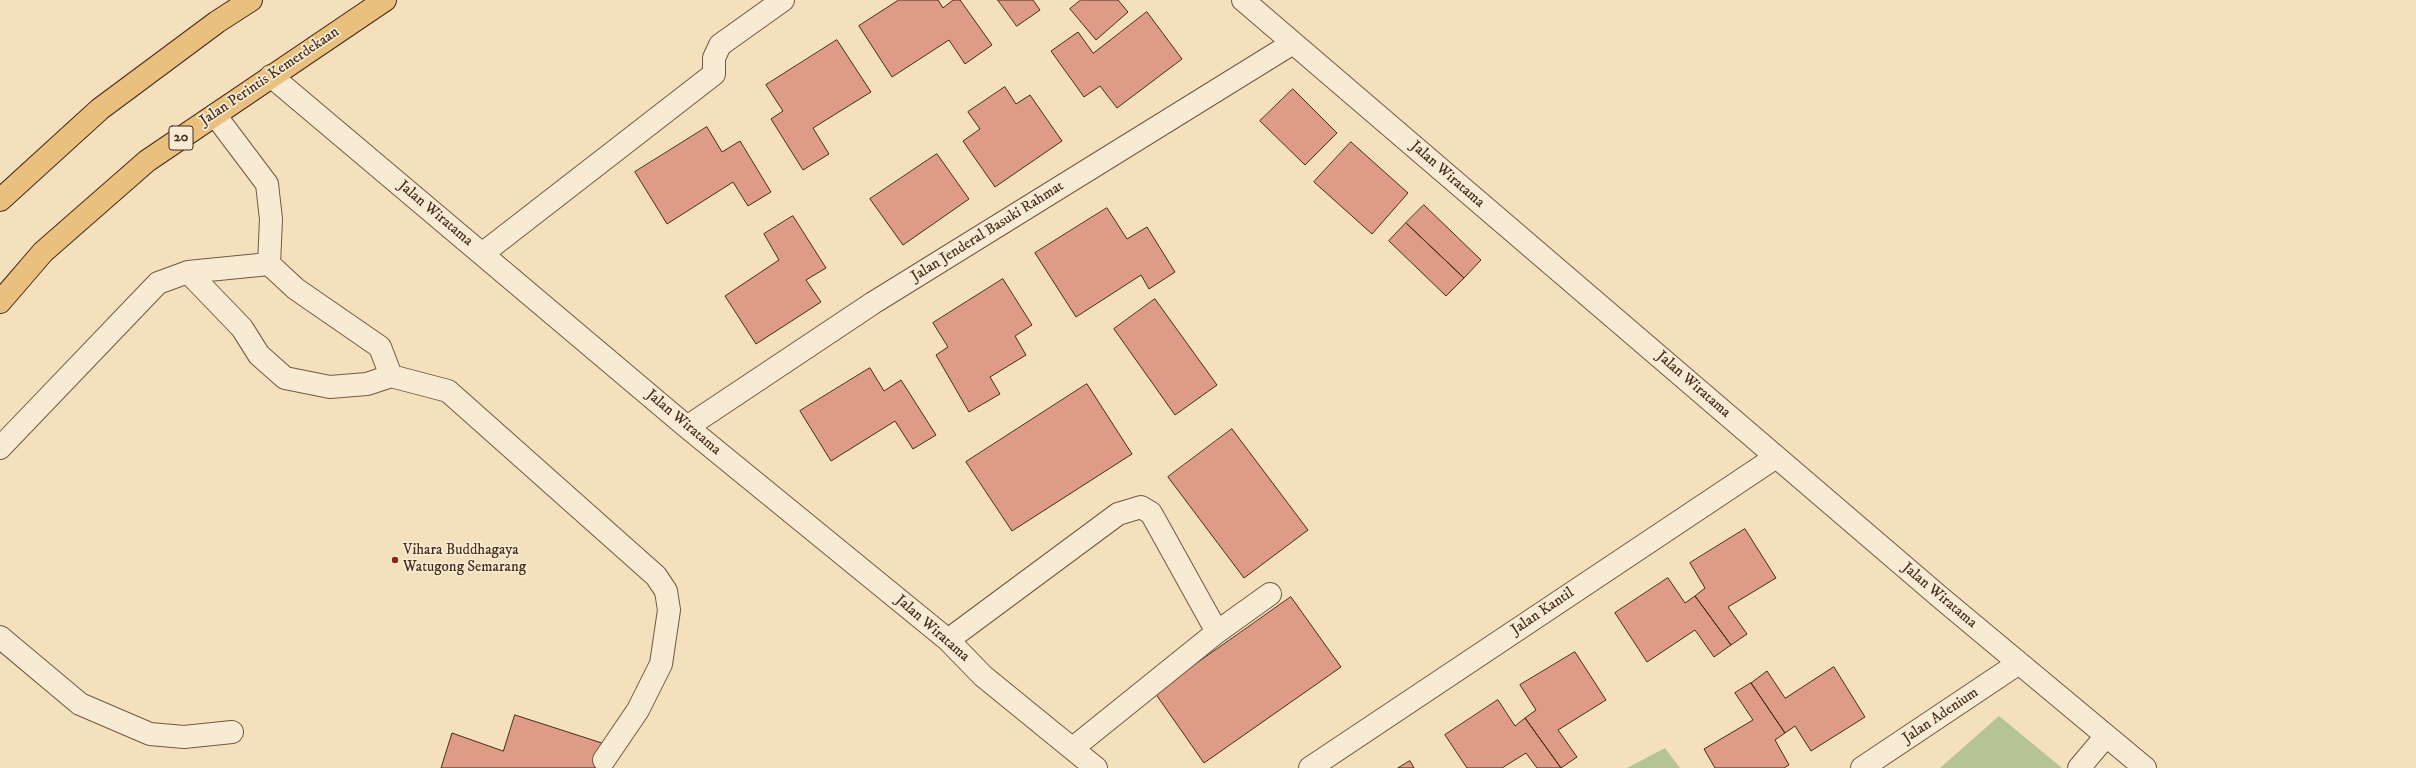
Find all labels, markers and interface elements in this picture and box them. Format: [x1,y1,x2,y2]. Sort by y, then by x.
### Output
street label: Jalan Perintis Kemerdekaan [197,24,343,130]
road number: 20 [169,126,193,150]
street label: Jalan Wiratama [1406,138,1488,212]
street label: Jalan Wiratama [394,177,476,251]
street label: Jalan Jenderal Basuki Rahmat [908,178,1068,286]
street label: Jalan Wiratama [1652,348,1734,422]
street label: Jalan Wiratama [642,386,724,460]
place label: Vihara Buddhagaya Watugong Semarang [403,542,526,577]
marker: Vihara Buddhagaya Watugong Semarang [390,555,400,565]
street label: Jalan Wiratama [1898,559,1980,633]
street label: Jalan Kantil [1508,584,1578,640]
street label: Jalan Wiratama [891,592,973,666]
street label: Jalan Adenium [1900,684,1982,748]

